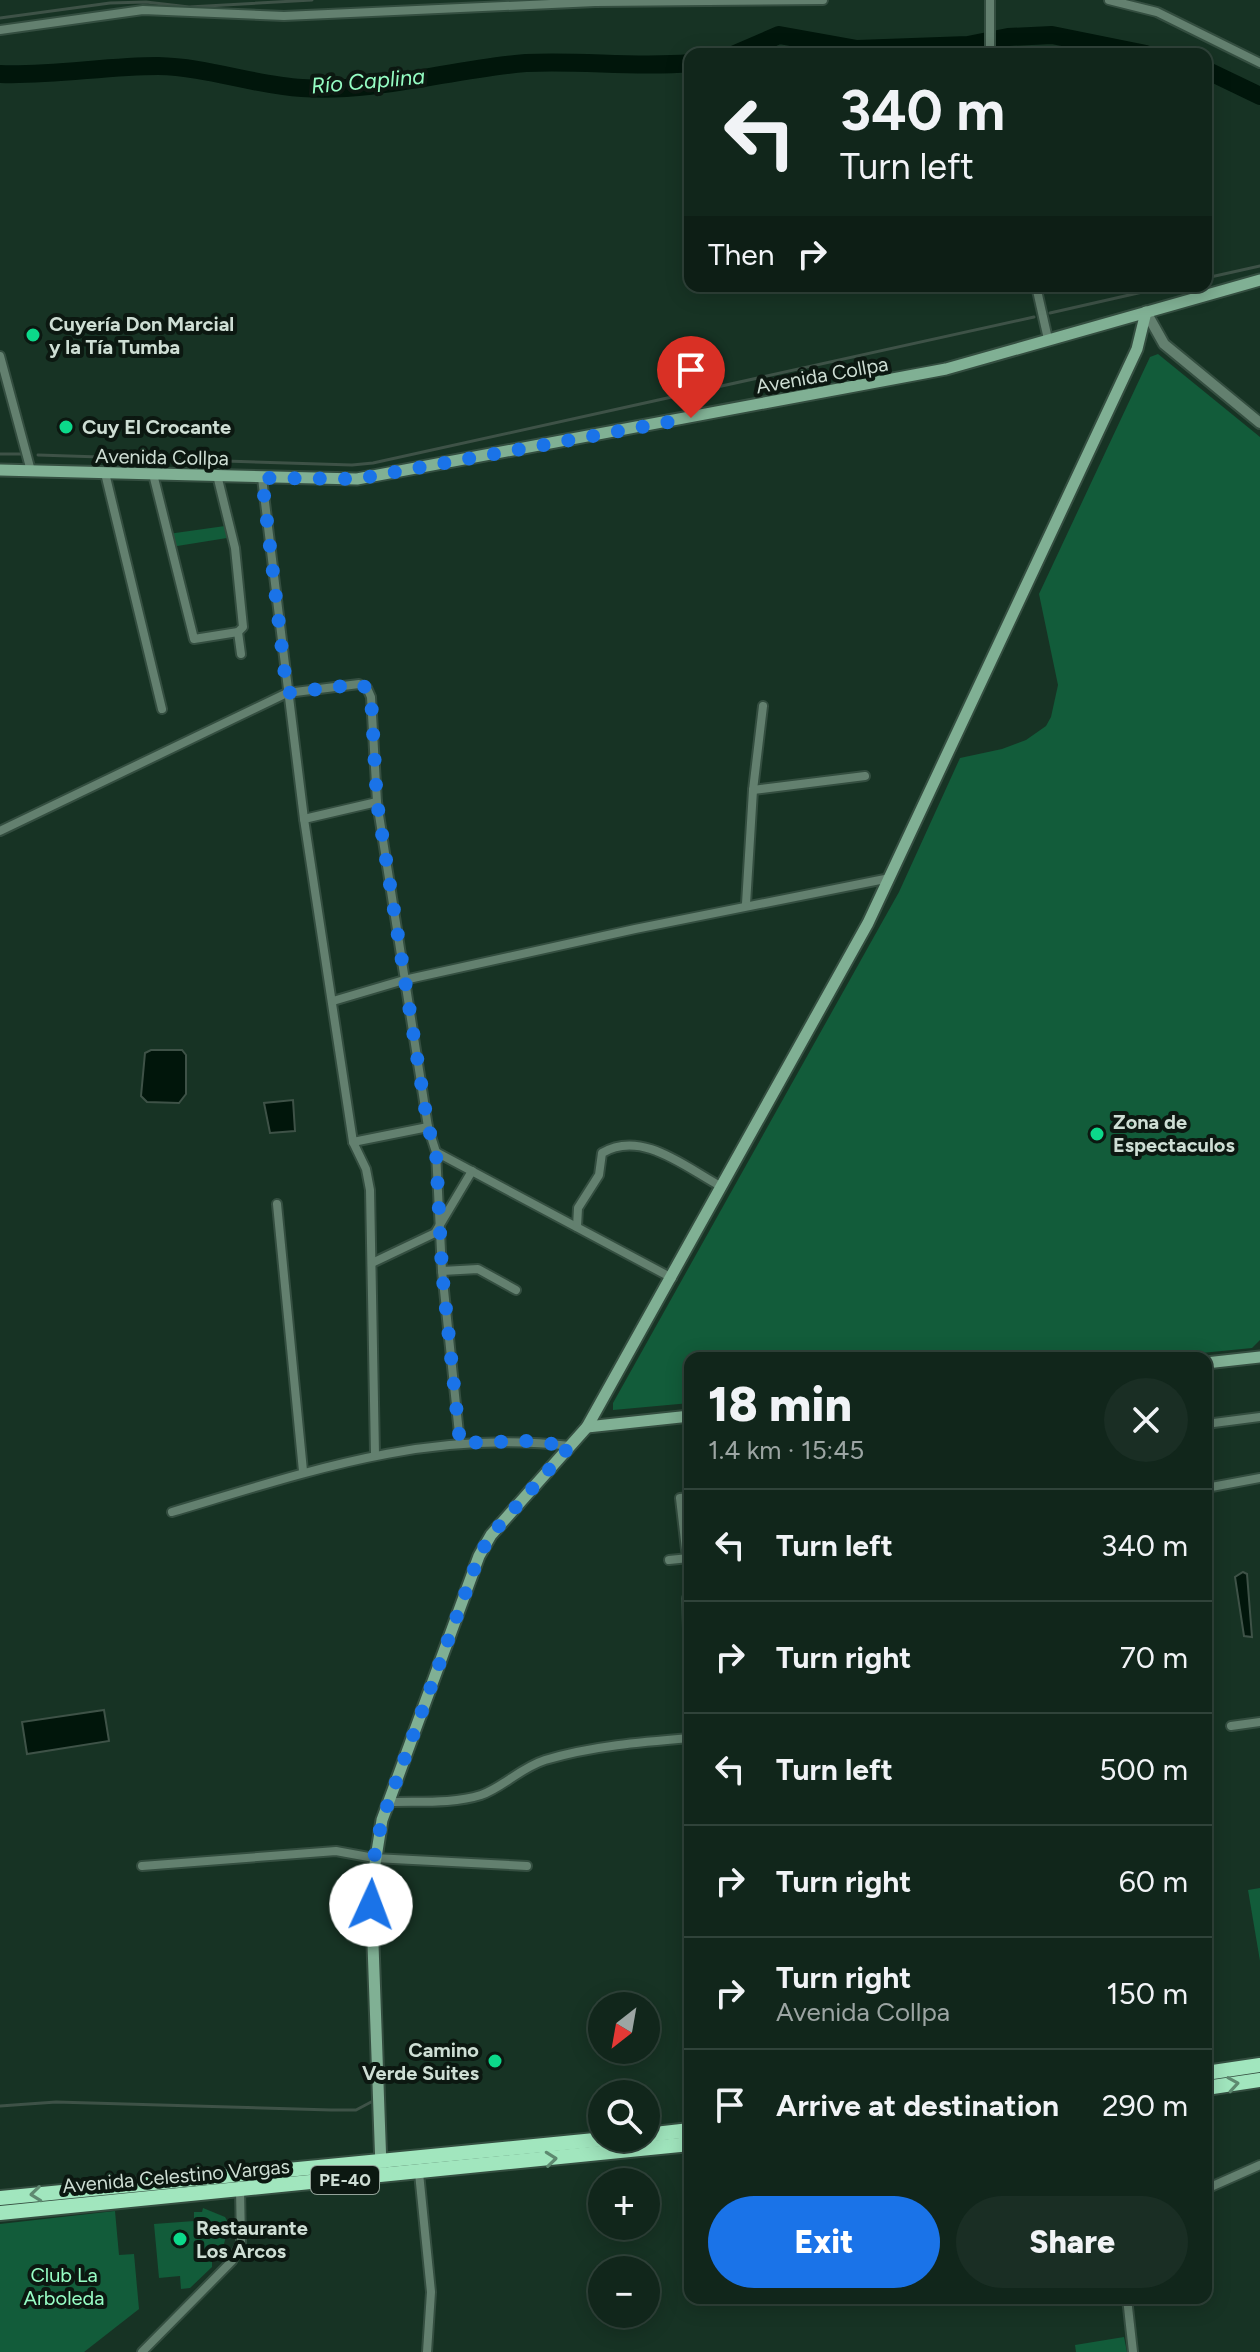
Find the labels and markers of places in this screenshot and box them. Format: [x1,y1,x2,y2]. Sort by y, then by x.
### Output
place label: Cuyería Don Marcial y la Tía Tumba [49,312,234,359]
marker: Cuyería Don Marcial y la Tía Tumba [24,326,42,344]
pin [657,336,725,418]
place label: Cuy El Crocante [82,415,231,439]
marker: Cuy El Crocante [57,418,75,436]
place label: Zona de Espectaculos [1113,1110,1235,1157]
marker: Zona de Espectaculos [1088,1125,1106,1143]
place label: Camino Verde Suites [362,2038,479,2085]
marker: Camino Verde Suites [486,2052,504,2070]
place label: Restaurante Los Arcos [196,2216,308,2263]
marker: Restaurante Los Arcos [171,2230,189,2248]

